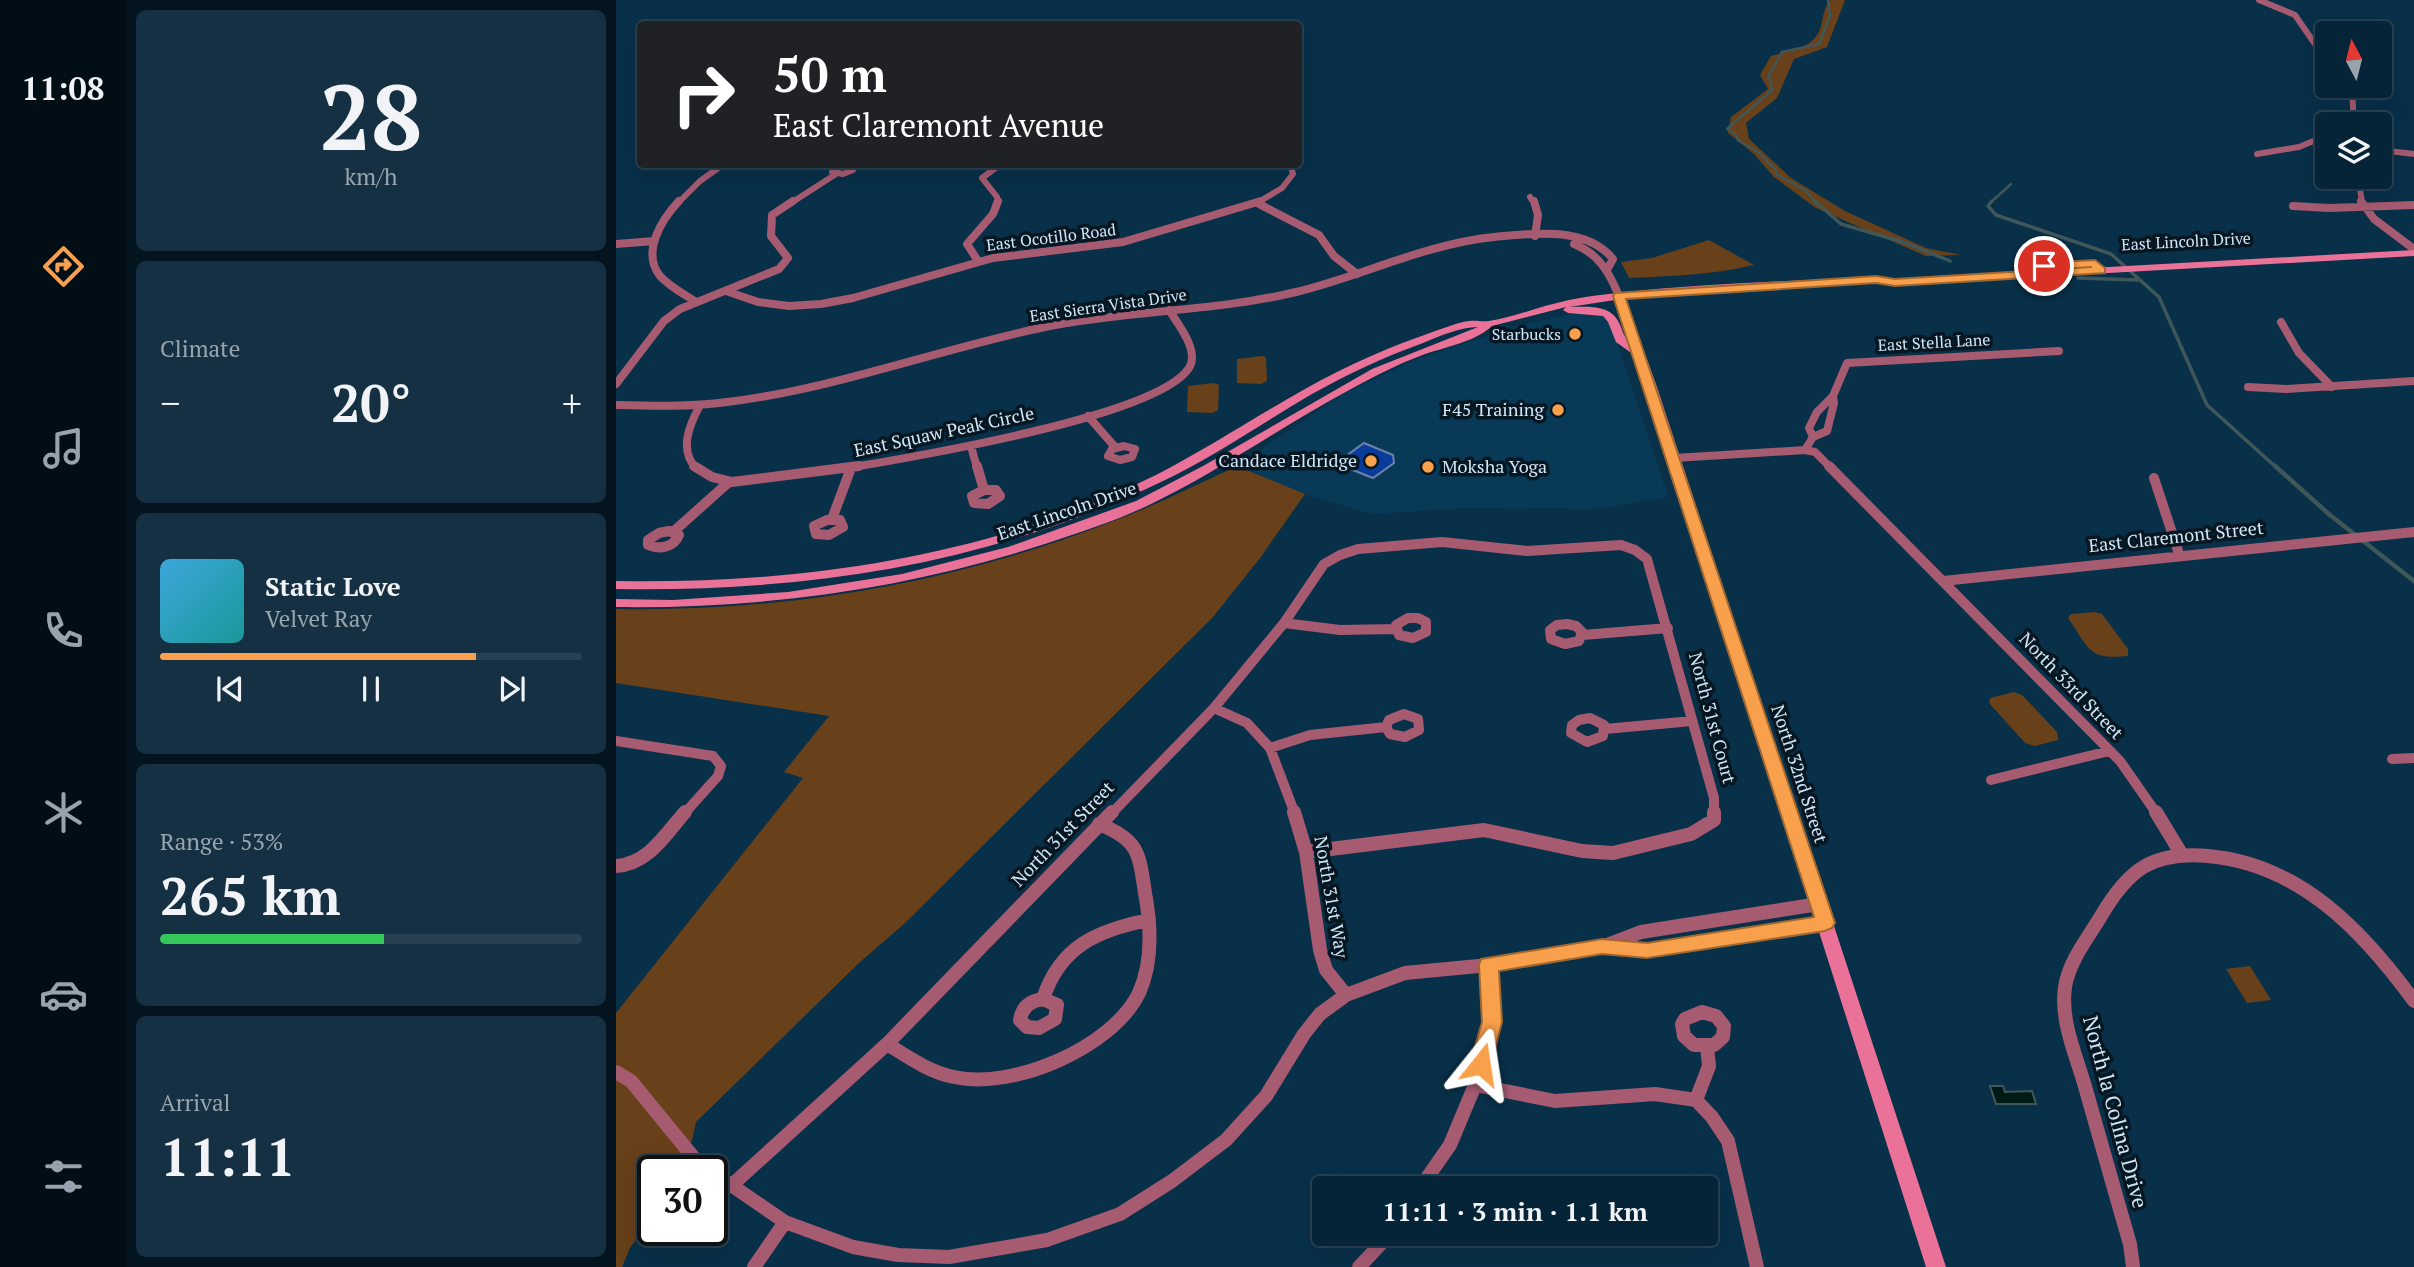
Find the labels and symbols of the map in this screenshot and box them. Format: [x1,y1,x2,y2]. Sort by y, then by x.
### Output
north arrow [2315,21,2392,98]
street label: East Ocotillo Road [985,218,1117,256]
street label: East Lincoln Drive [2121,227,2251,255]
pin [2014,236,2074,296]
street label: East Sierra Vista Drive [1028,283,1188,327]
place label: Starbucks [1492,323,1561,345]
marker: Starbucks [1567,326,1583,342]
street label: East Stella Lane [1877,328,1991,356]
place label: F45 Training [1442,397,1545,421]
street label: East Squaw Peak Circle [851,400,1036,462]
marker: F45 Training [1550,402,1566,418]
place label: Candace Eldridge [1218,448,1357,472]
marker: Candace Eldridge [1363,453,1379,469]
place label: Moksha Yoga [1442,454,1547,478]
marker: Moksha Yoga [1420,459,1436,475]
street label: East Lincoln Drive [994,475,1140,545]
street label: East Claremont Street [2087,515,2265,557]
street label: North 33rd Street [2014,627,2129,744]
street label: North 31st Court [1684,650,1742,786]
street label: North 32nd Street [1766,702,1834,846]
street label: North 31st Street [1006,775,1119,891]
street label: North 31st Way [1309,834,1355,961]
street label: North la Colina Drive [2077,1013,2155,1211]
position arrow [1444,1027,1518,1101]
speed limit sign: 30 [637,1155,728,1246]

